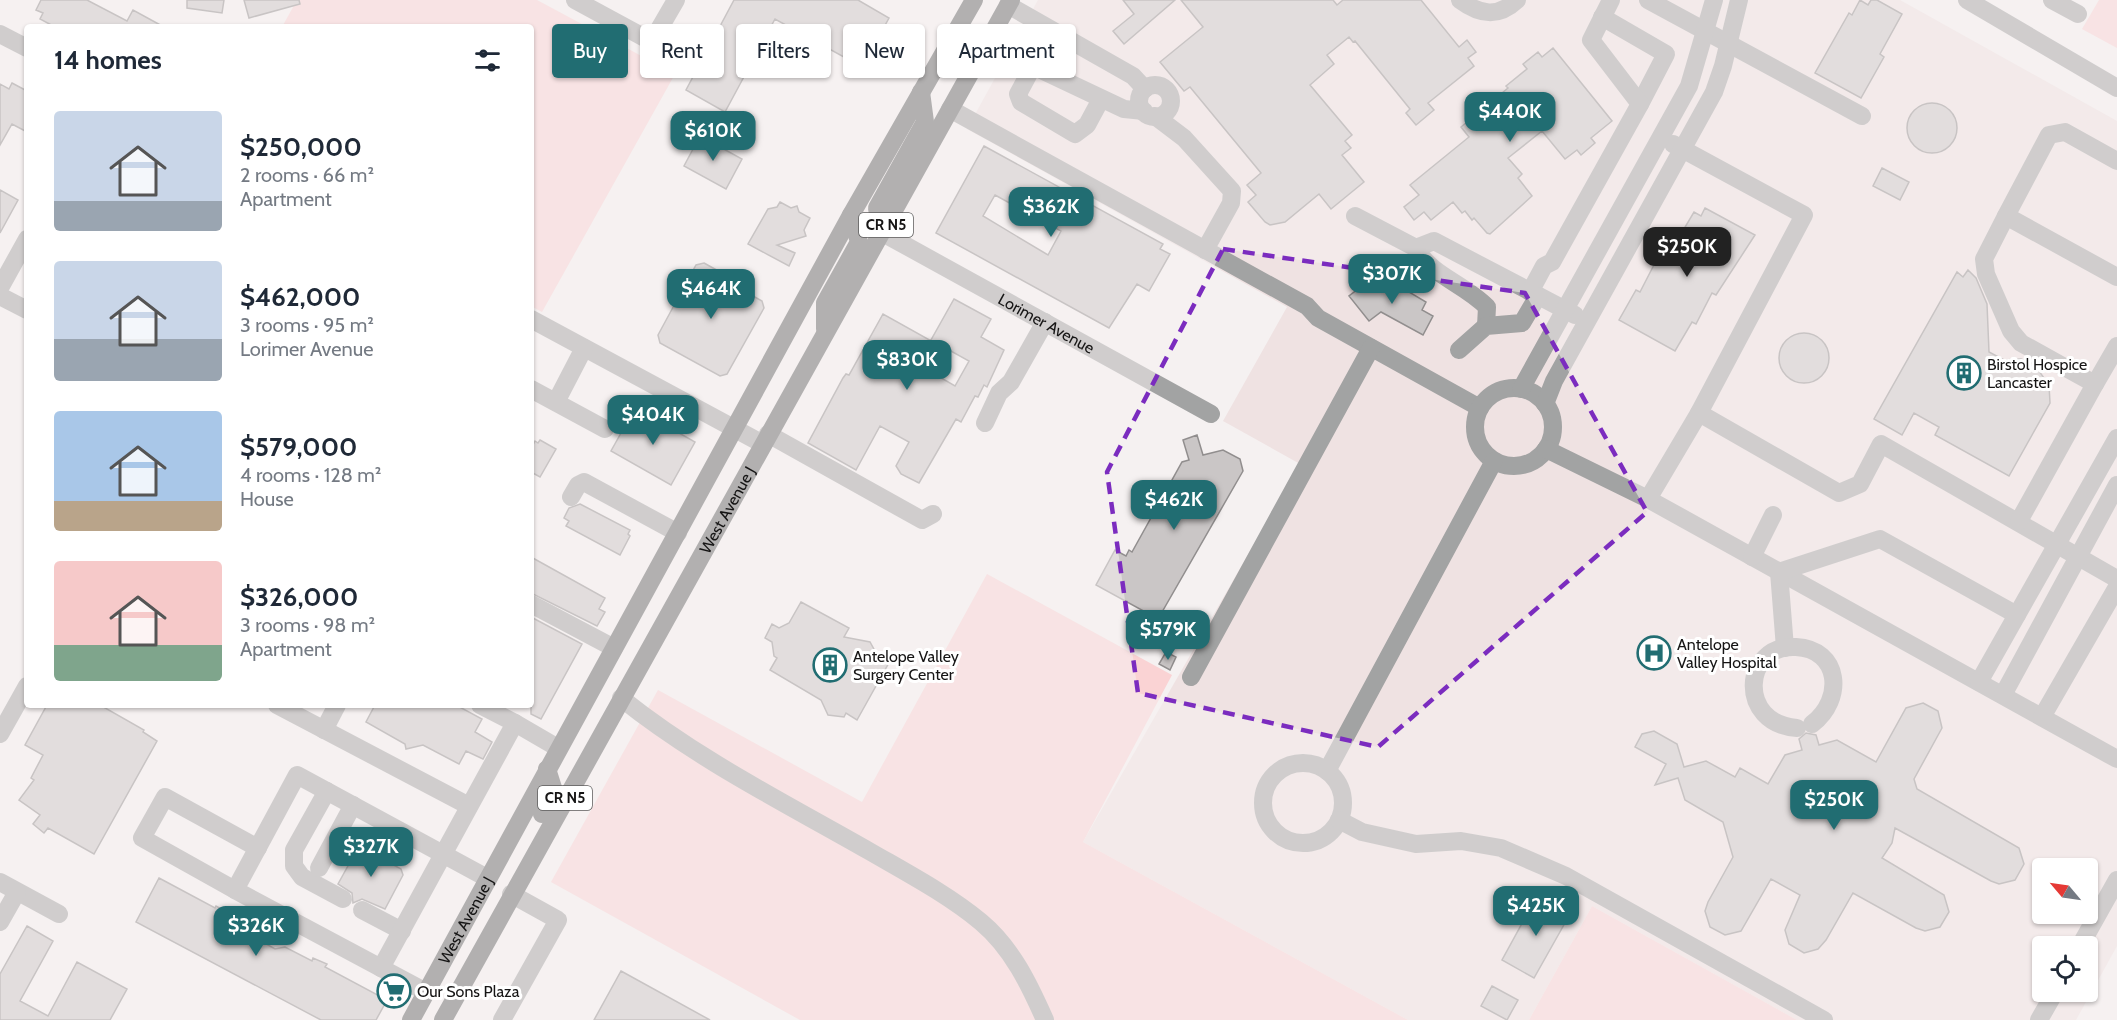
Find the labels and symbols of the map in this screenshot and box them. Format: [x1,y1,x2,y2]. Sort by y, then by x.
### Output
pin: $440K [1468,92,1552,143]
pin: $610K [671,111,755,162]
pin: $362K [1009,187,1093,238]
road number: CR N5 [859,213,913,237]
pin: $250K [1645,227,1729,278]
pin: $307K [1350,254,1434,305]
pin: $464K [669,269,753,320]
street label: Lorimer Avenue [995,290,1098,358]
pin: $830K [865,340,949,391]
building icon: Birstol Hospice Lancaster [1946,355,1982,391]
place label: Birstol Hospice Lancaster [1987,355,2087,392]
pin: $404K [611,395,695,446]
street label: West Avenue J [696,463,759,557]
pin: $462K [1132,480,1216,531]
pin: $579K [1126,610,1210,661]
hospital icon: Antelope Valley Hospital [1636,635,1672,671]
place label: Antelope Valley Hospital [1677,635,1777,672]
building icon: Antelope Valley Surgery Center [812,647,848,683]
place label: Antelope Valley Surgery Center [853,647,959,684]
pin: $250K [1792,780,1876,831]
road number: CR N5 [538,786,592,810]
pin: $327K [329,827,413,878]
north arrow [2032,858,2098,924]
street label: West Avenue J [435,873,498,967]
pin: $425K [1494,886,1578,937]
pin: $326K [214,906,298,957]
supermarket icon: Our Sons Plaza [376,973,412,1009]
place label: Our Sons Plaza [417,982,520,1001]

